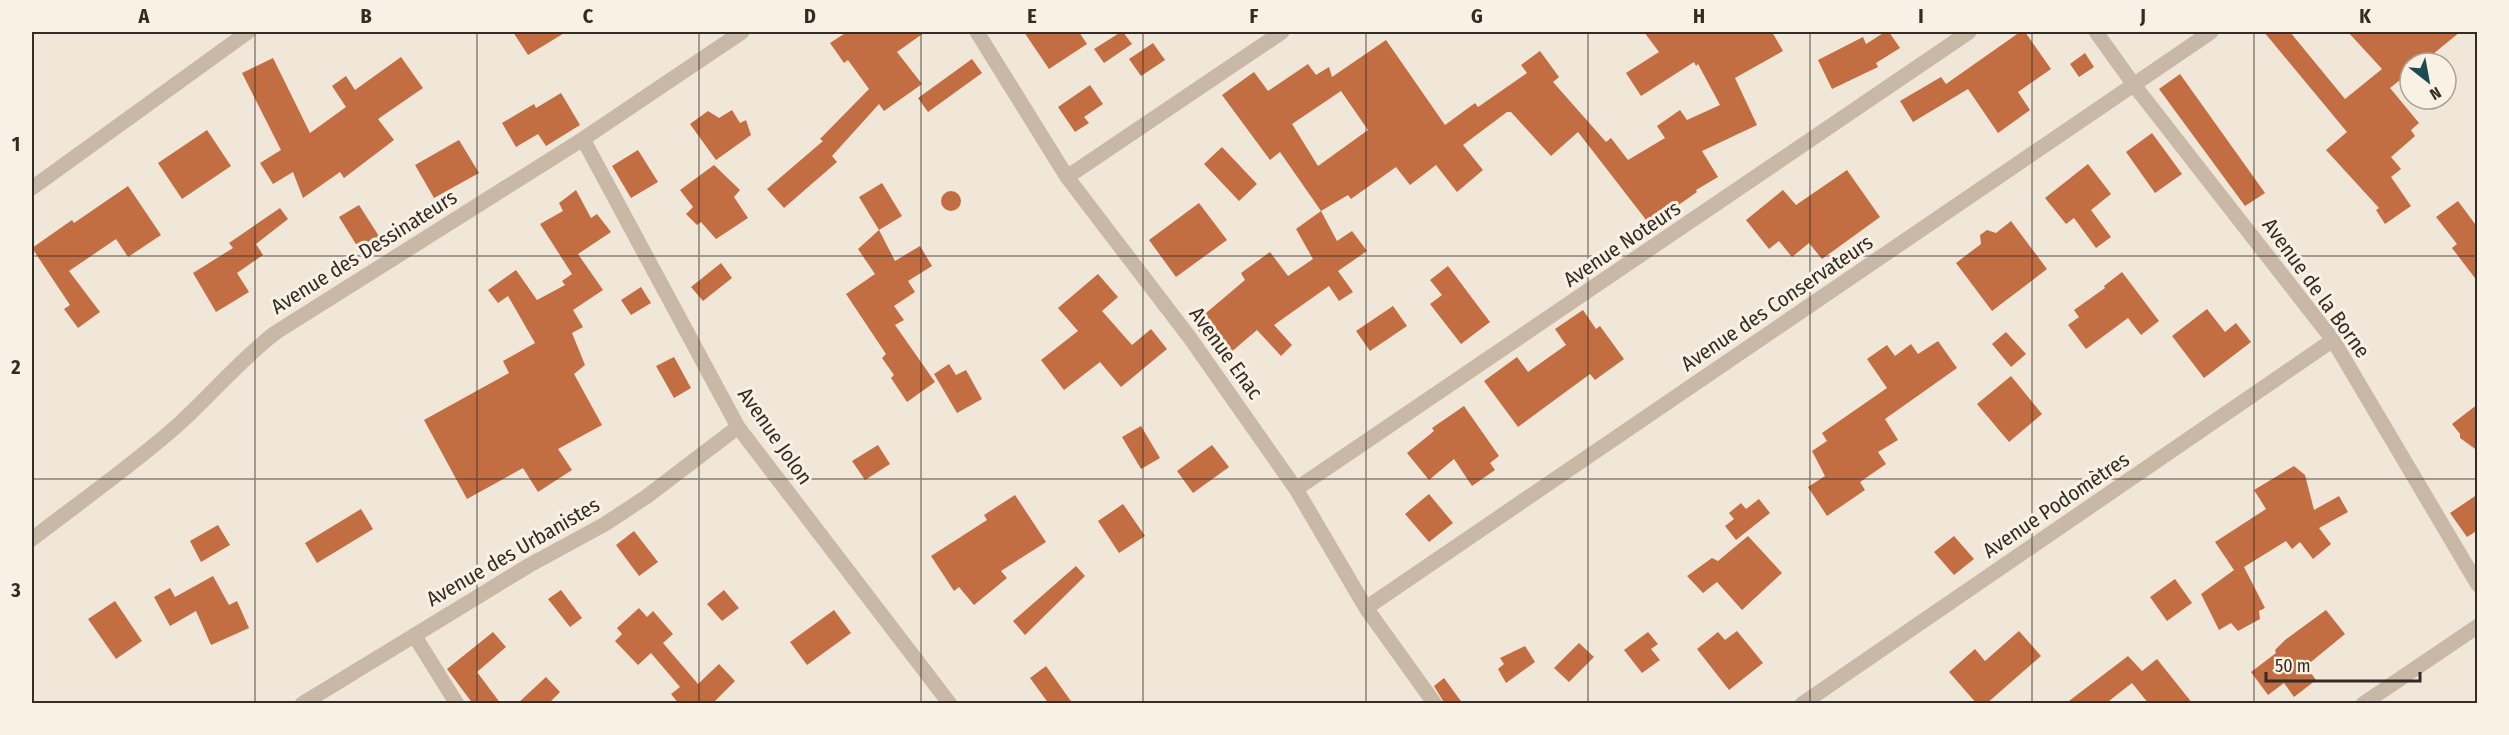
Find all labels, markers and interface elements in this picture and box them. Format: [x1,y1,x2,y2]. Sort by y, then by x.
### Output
text: A [138,4,151,28]
text: B [360,4,372,28]
text: C [583,4,594,28]
text: D [804,4,816,28]
text: E [1027,4,1037,28]
text: F [1250,4,1259,28]
text: G [1471,4,1483,28]
text: H [1693,4,1705,28]
text: I [1918,4,1924,28]
text: J [2139,4,2146,28]
text: K [2359,4,2371,28]
north arrow [2398,51,2458,111]
text: N [2426,83,2444,104]
text: 1 [12,132,20,156]
street label: Avenue des Dessinateurs [266,184,462,320]
street label: Avenue Noteurs [1558,195,1686,293]
street label: Avenue de la Borne [2257,213,2375,363]
street label: Avenue des Conservateurs [1676,229,1878,377]
street label: Avenue Enac [1184,302,1268,404]
text: 2 [10,355,21,379]
street label: Avenue Jolon [732,383,818,489]
street label: Avenue Podomètres [1978,446,2134,564]
street label: Avenue des Urbanistes [422,492,604,612]
text: 3 [10,578,21,602]
scale bar [2266,645,2420,683]
text: 50 m [2275,655,2311,677]

